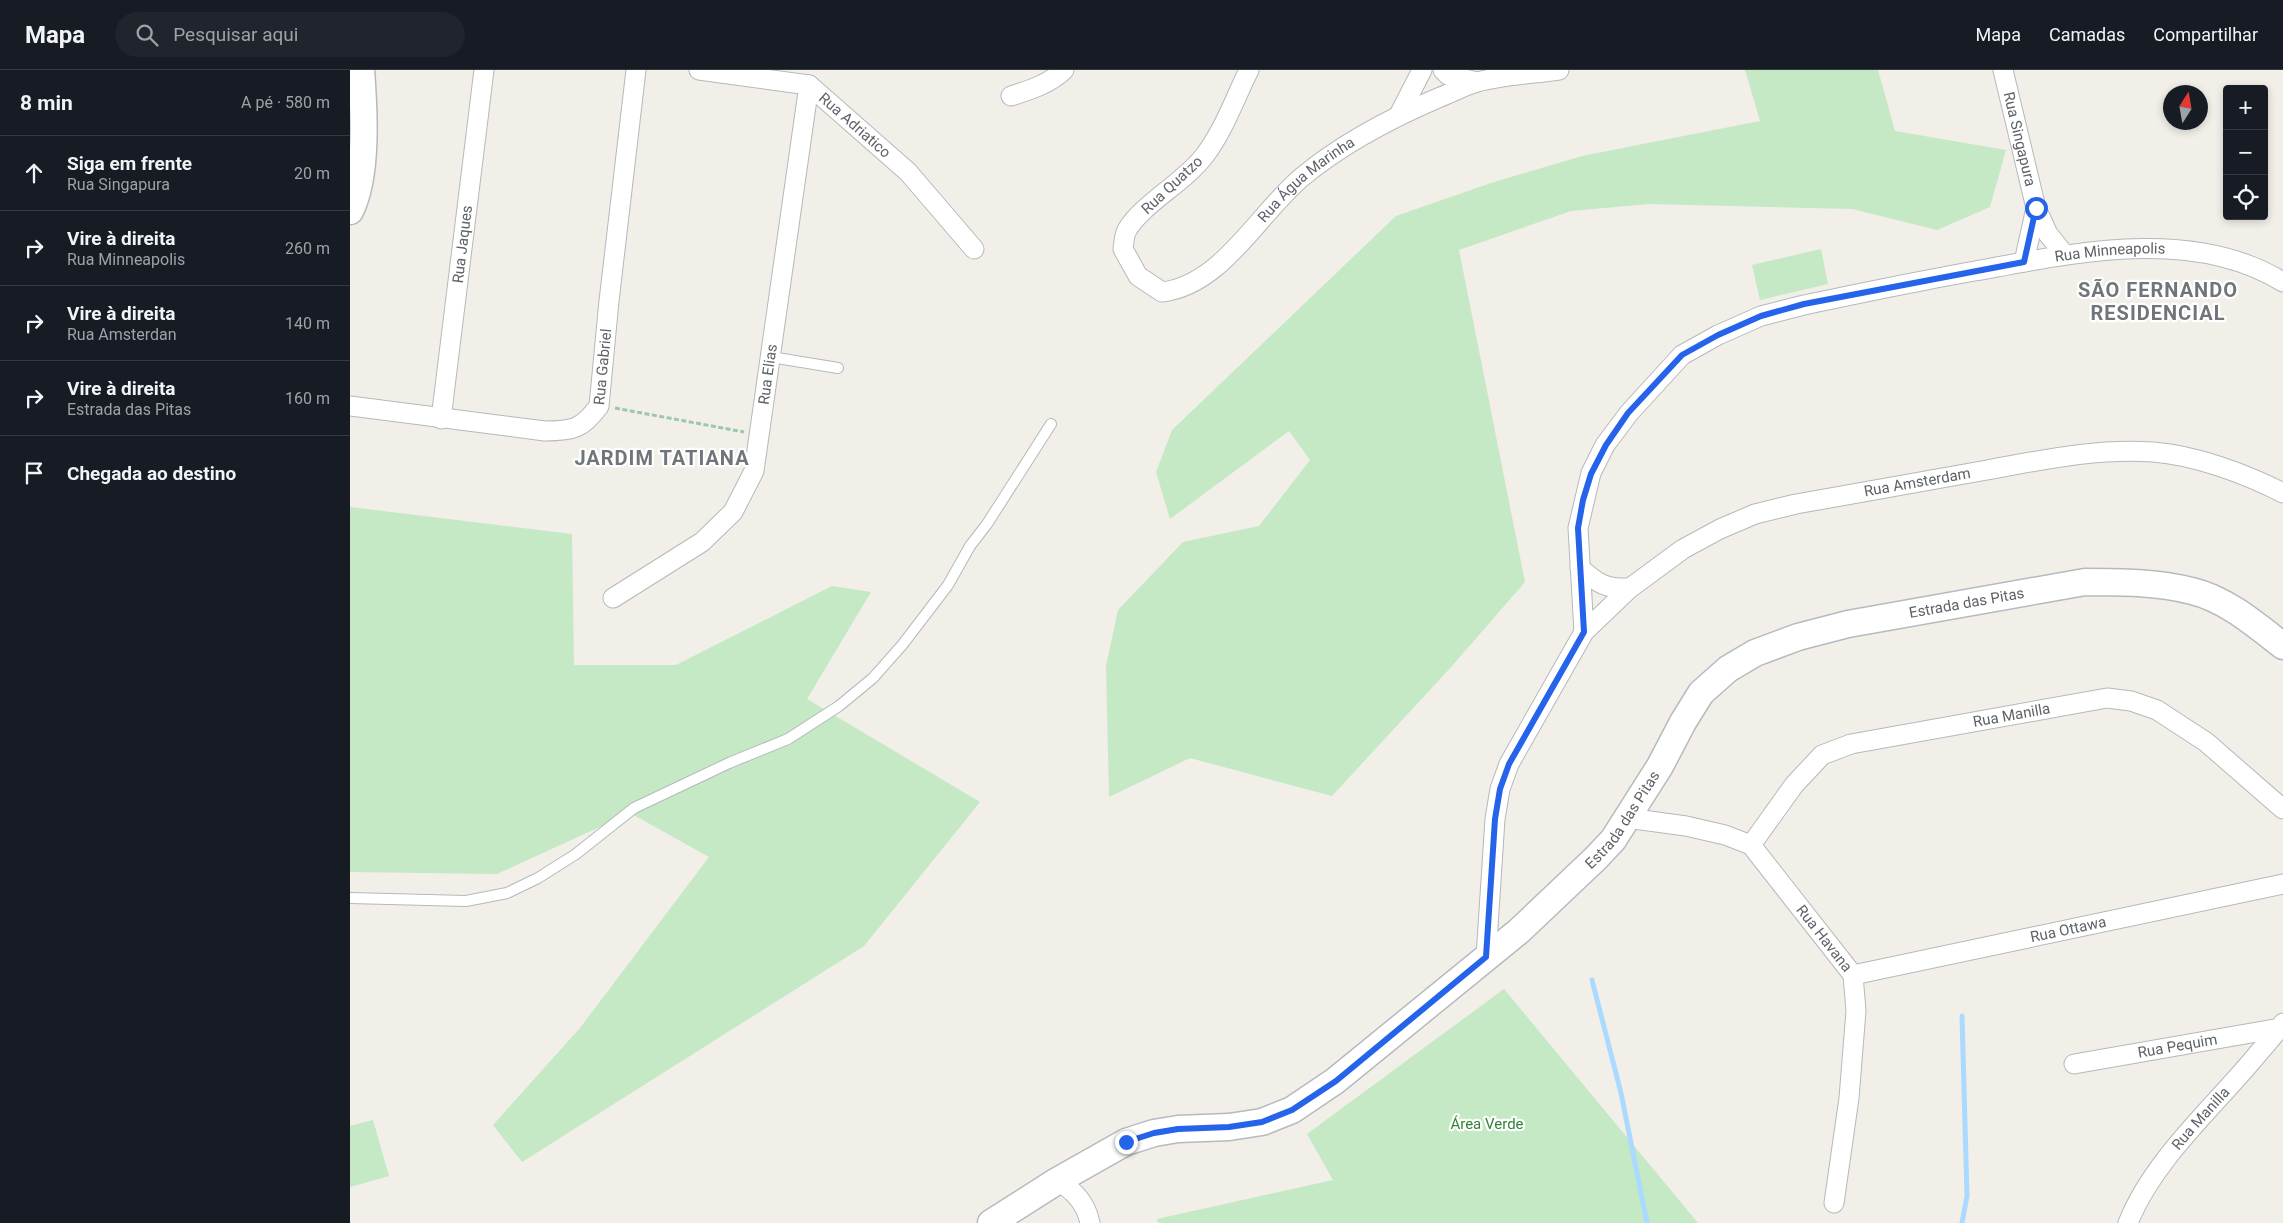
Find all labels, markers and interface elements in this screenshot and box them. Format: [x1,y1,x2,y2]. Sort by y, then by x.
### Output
search box [115,12,465,57]
text: Mapa [25,21,85,49]
icon: search [133,21,161,49]
text: Pesquisar aqui [173,23,298,46]
text: Mapa [1976,24,2021,45]
text: Camadas [2049,24,2125,45]
text: Compartilhar [2153,24,2258,45]
north arrow [2163,85,2208,130]
map controls [2223,85,2268,220]
button: + [2223,85,2268,130]
street label: Rua Adriatico [815,89,894,162]
street label: Rua Singapura [2000,90,2039,188]
text: 8 min [20,91,73,115]
text: A pé · 580 m [241,93,330,112]
button: − [2223,130,2268,175]
street label: Rua Água Marinha [1254,133,1358,226]
text: Siga em frente [67,152,192,175]
street label: Rua Quatzo [1138,152,1206,218]
icon: ahead [20,159,48,187]
text: 20 m [294,164,330,183]
text: Rua Singapura [67,175,170,194]
button: locate [2223,175,2268,220]
route start [2025,197,2048,220]
street label: Rua Jaques [449,204,476,284]
text: Vire à direita [67,227,176,250]
icon: right [20,234,48,262]
text: 260 m [285,239,330,258]
street label: Rua Minneapolis [2053,239,2166,266]
text: Rua Minneapolis [67,250,185,269]
district label: SÃO FERNANDO RESIDENCIAL [2078,278,2238,325]
text: Vire à direita [67,302,176,325]
icon: right [20,309,48,337]
text: 140 m [285,314,330,333]
text: Rua Amsterdan [67,325,177,344]
street label: Rua Gabriel [590,328,615,406]
street label: Rua Elias [755,343,781,406]
text: Vire à direita [67,377,176,400]
icon: right [20,384,48,412]
text: 160 m [285,389,330,408]
text: Estrada das Pitas [67,400,191,419]
district label: JARDIM TATIANA [574,446,750,470]
icon: arrive [20,459,48,487]
text: Chegada ao destino [67,462,236,485]
street label: Rua Amsterdam [1863,464,1972,500]
street label: Estrada das Pitas [1908,584,2026,622]
street label: Rua Manilla [1972,699,2052,731]
street label: Estrada das Pitas [1581,767,1664,873]
street label: Rua Havana [1792,901,1856,975]
street label: Rua Ottawa [2029,913,2108,946]
street label: Rua Pequim [2136,1030,2219,1062]
street label: Rua Manilla [2168,1083,2233,1154]
park label: Área Verde [1450,1115,1524,1133]
route end [1115,1131,1138,1154]

